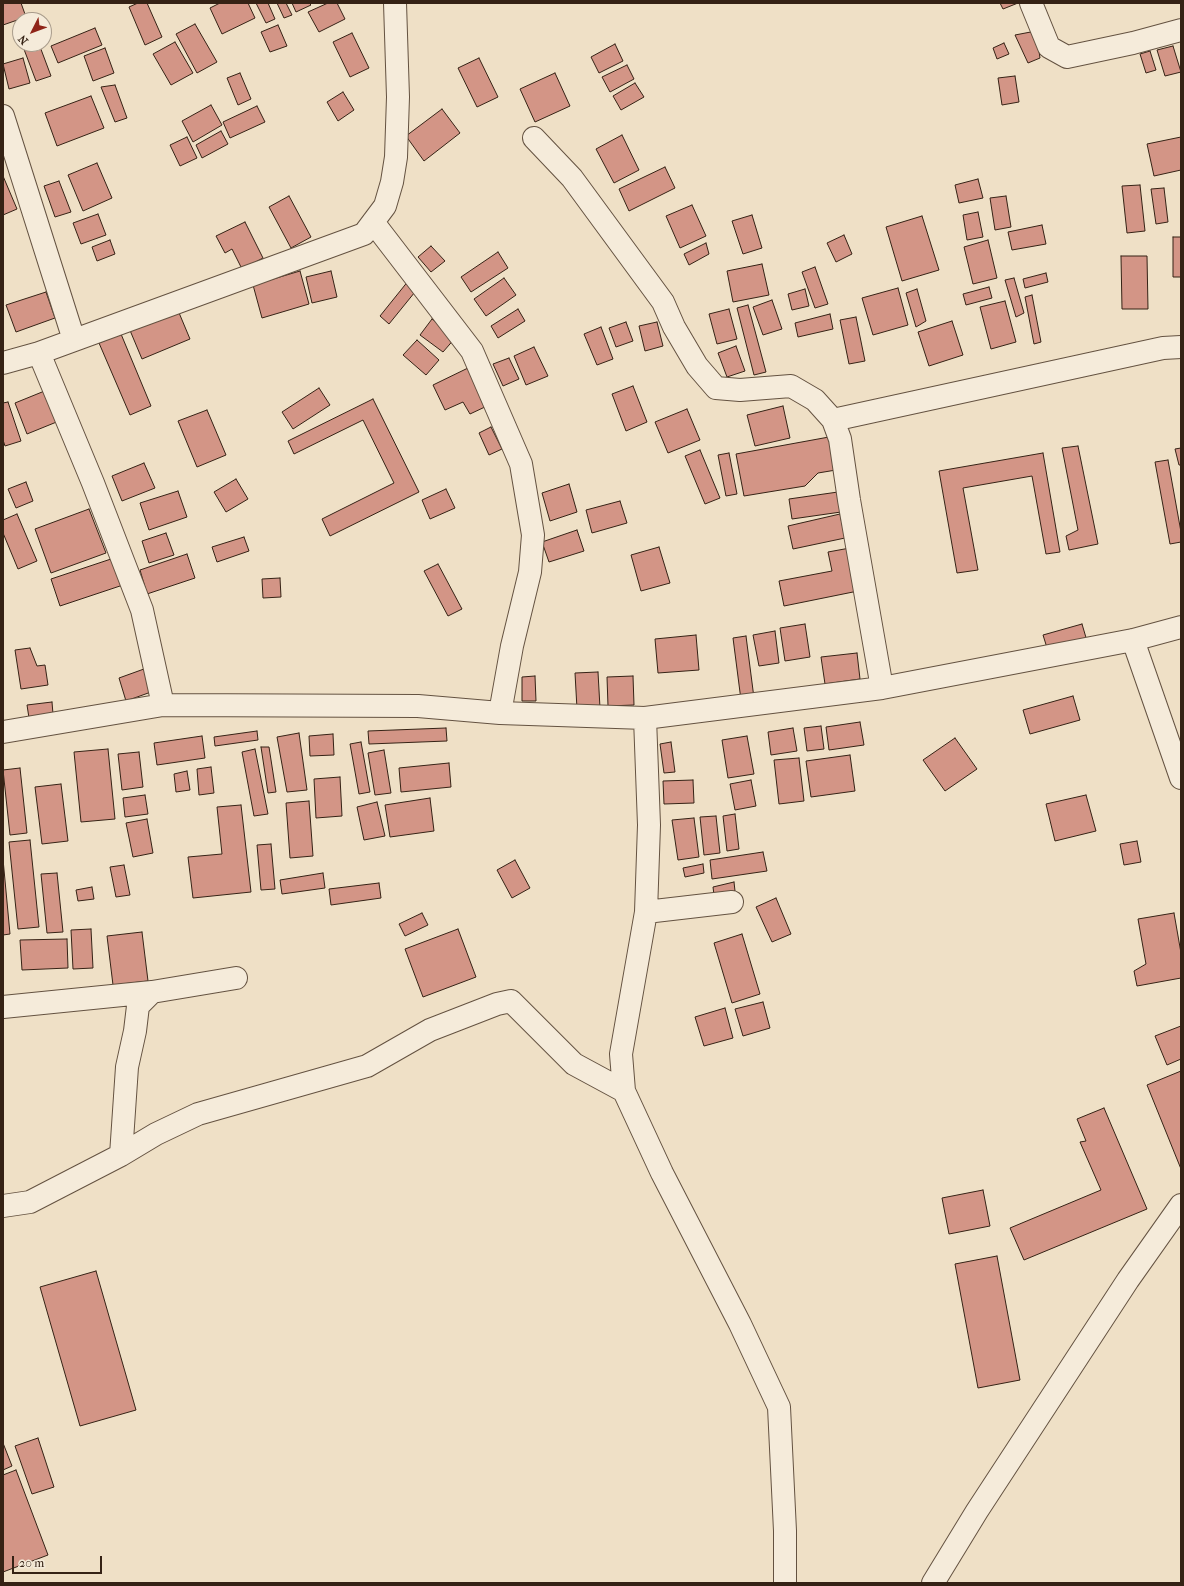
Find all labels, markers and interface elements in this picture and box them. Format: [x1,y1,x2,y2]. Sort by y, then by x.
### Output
north arrow [12,12,52,52]
text: N [16,32,31,47]
scale bar [14,1548,104,1574]
text: 20 m [19,1556,44,1570]

